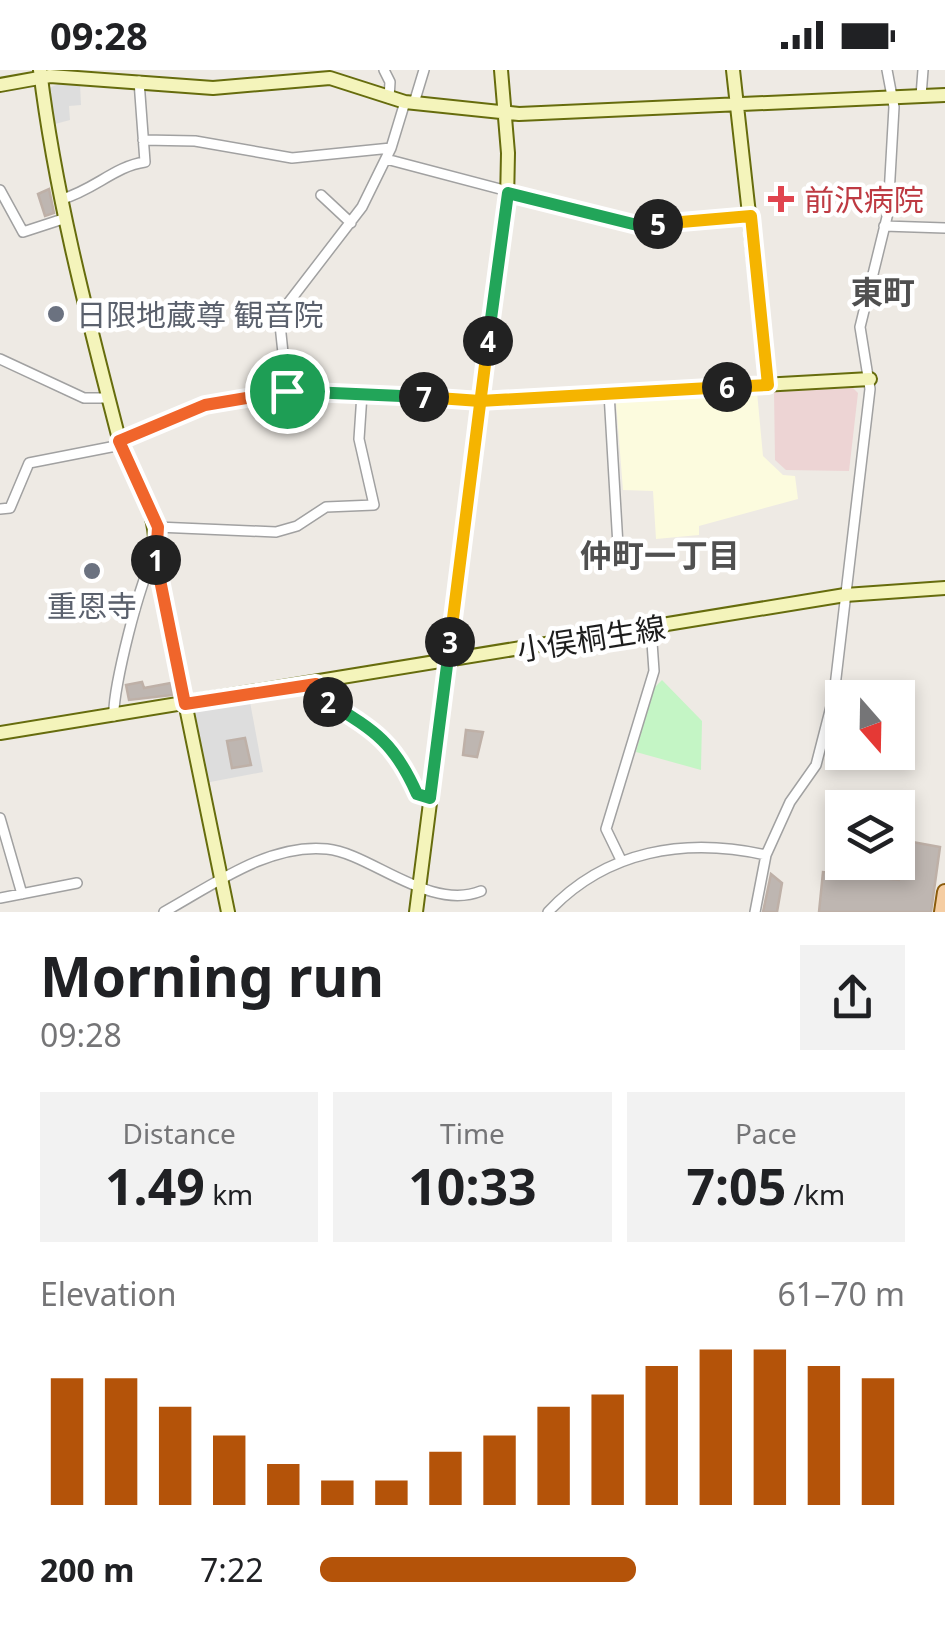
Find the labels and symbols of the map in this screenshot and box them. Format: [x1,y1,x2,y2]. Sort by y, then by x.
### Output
place label: 前沢病院 [804,179,924,220]
marker: 前沢病院 [768,186,794,212]
pin: 5 [633,199,683,249]
district label: 東町 [851,270,915,313]
place label: 日限地蔵尊 観音院 [76,294,324,335]
marker: 日限地蔵尊 観音院 [45,303,67,325]
pin: 4 [463,316,513,366]
pin [245,349,330,434]
pin: 6 [702,362,752,412]
pin: 7 [399,372,449,422]
district label: 仲町一丁目 [580,533,740,576]
pin: 1 [131,535,181,585]
marker: 重恩寺 [81,560,103,582]
place label: 重恩寺 [47,585,137,626]
street label: 小俣桐生線 [514,606,668,670]
pin: 3 [425,617,475,667]
pin: 2 [303,677,353,727]
north arrow [825,680,915,770]

